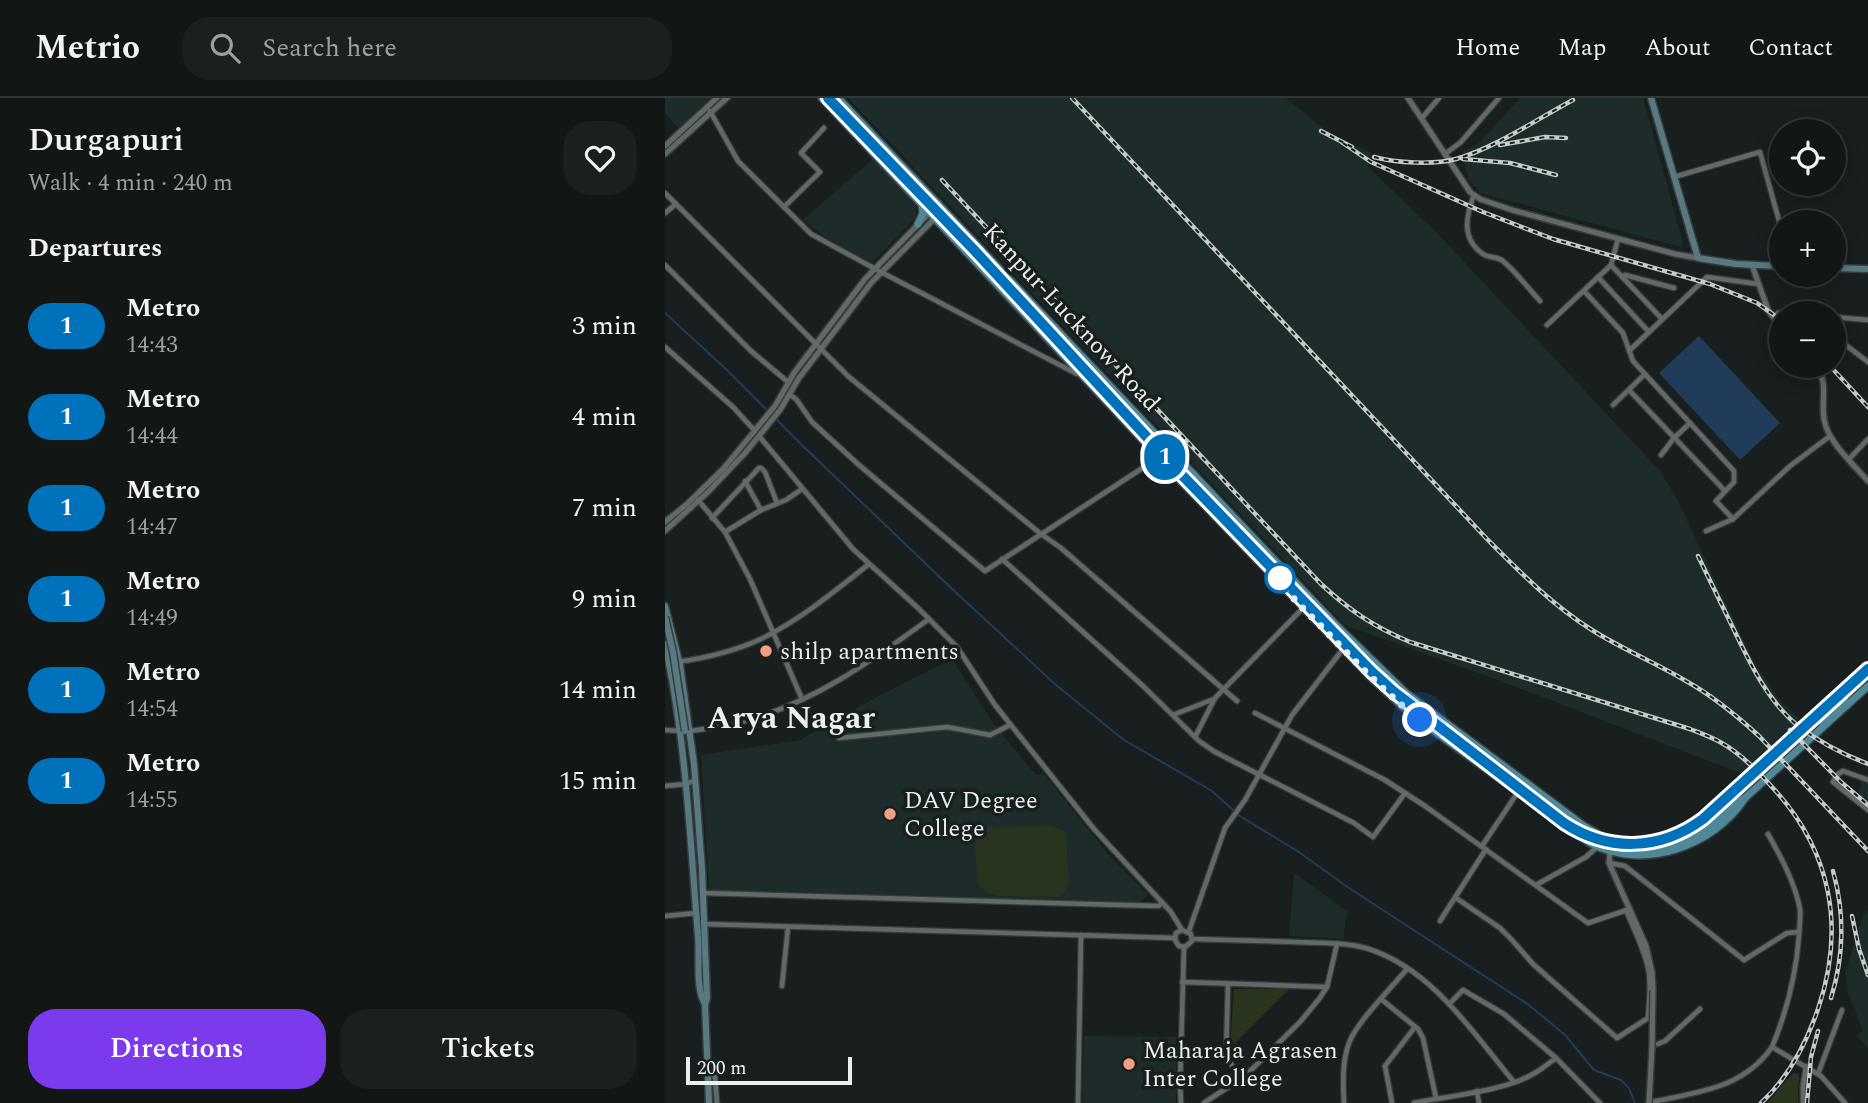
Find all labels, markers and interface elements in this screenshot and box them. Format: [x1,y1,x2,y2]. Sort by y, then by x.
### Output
search box [182,17,672,80]
text: Metrio [35,23,140,73]
text: Search here [262,28,397,68]
icon: search [206,29,244,67]
text: Home [1455,30,1520,66]
text: Map [1558,30,1606,66]
text: About [1644,30,1710,66]
text: Contact [1748,30,1833,66]
text: Durgapuri [28,115,184,165]
map controls [1769,119,1846,378]
button: locate [1769,119,1846,196]
button: heart [563,121,637,195]
text: Walk · 4 min · 240 m [28,166,233,201]
button: + [1769,210,1846,287]
street label: Kanpur-Lucknow Road [974,215,1168,420]
text: Departures [28,228,162,268]
text: Metro [126,288,200,328]
button: − [1769,301,1846,378]
text: 3 min [572,306,637,346]
text: 1 [60,308,73,344]
text: 14:43 [126,328,178,363]
text: Metro [126,379,200,419]
text: 4 min [572,397,637,437]
text: 1 [60,399,73,435]
text: 14:44 [126,419,178,454]
line badge: 1 [1142,434,1188,480]
text: 1 [1158,439,1172,475]
text: Metro [126,470,200,510]
text: 7 min [572,488,637,528]
text: 1 [60,490,73,526]
text: 14:47 [126,510,178,545]
text: Metro [126,561,200,601]
unlabelled marker [1265,563,1295,593]
text: 9 min [572,579,637,619]
text: 1 [60,581,73,617]
text: 14:49 [126,601,178,636]
place label: shilp apartments [780,634,959,670]
marker: shilp apartments [758,643,774,659]
text: Metro [126,652,200,692]
text: 14 min [559,670,637,710]
text: 1 [60,672,73,708]
text: 14:54 [126,692,178,727]
district label: Arya Nagar [707,694,875,743]
your location [1402,702,1437,737]
text: Metro [126,743,200,783]
text: 15 min [559,761,637,801]
text: 1 [60,763,73,799]
text: 14:55 [126,783,178,818]
place label: DAV Degree College [904,783,1038,847]
marker: DAV Degree College [882,806,898,822]
button: Directions [28,1009,326,1089]
button: Tickets [340,1009,637,1089]
place label: Maharaja Agrasen Inter College [1143,1033,1338,1097]
scale bar [686,1054,852,1086]
text: 200 m [697,1054,747,1083]
marker: Maharaja Agrasen Inter College [1121,1056,1137,1072]

